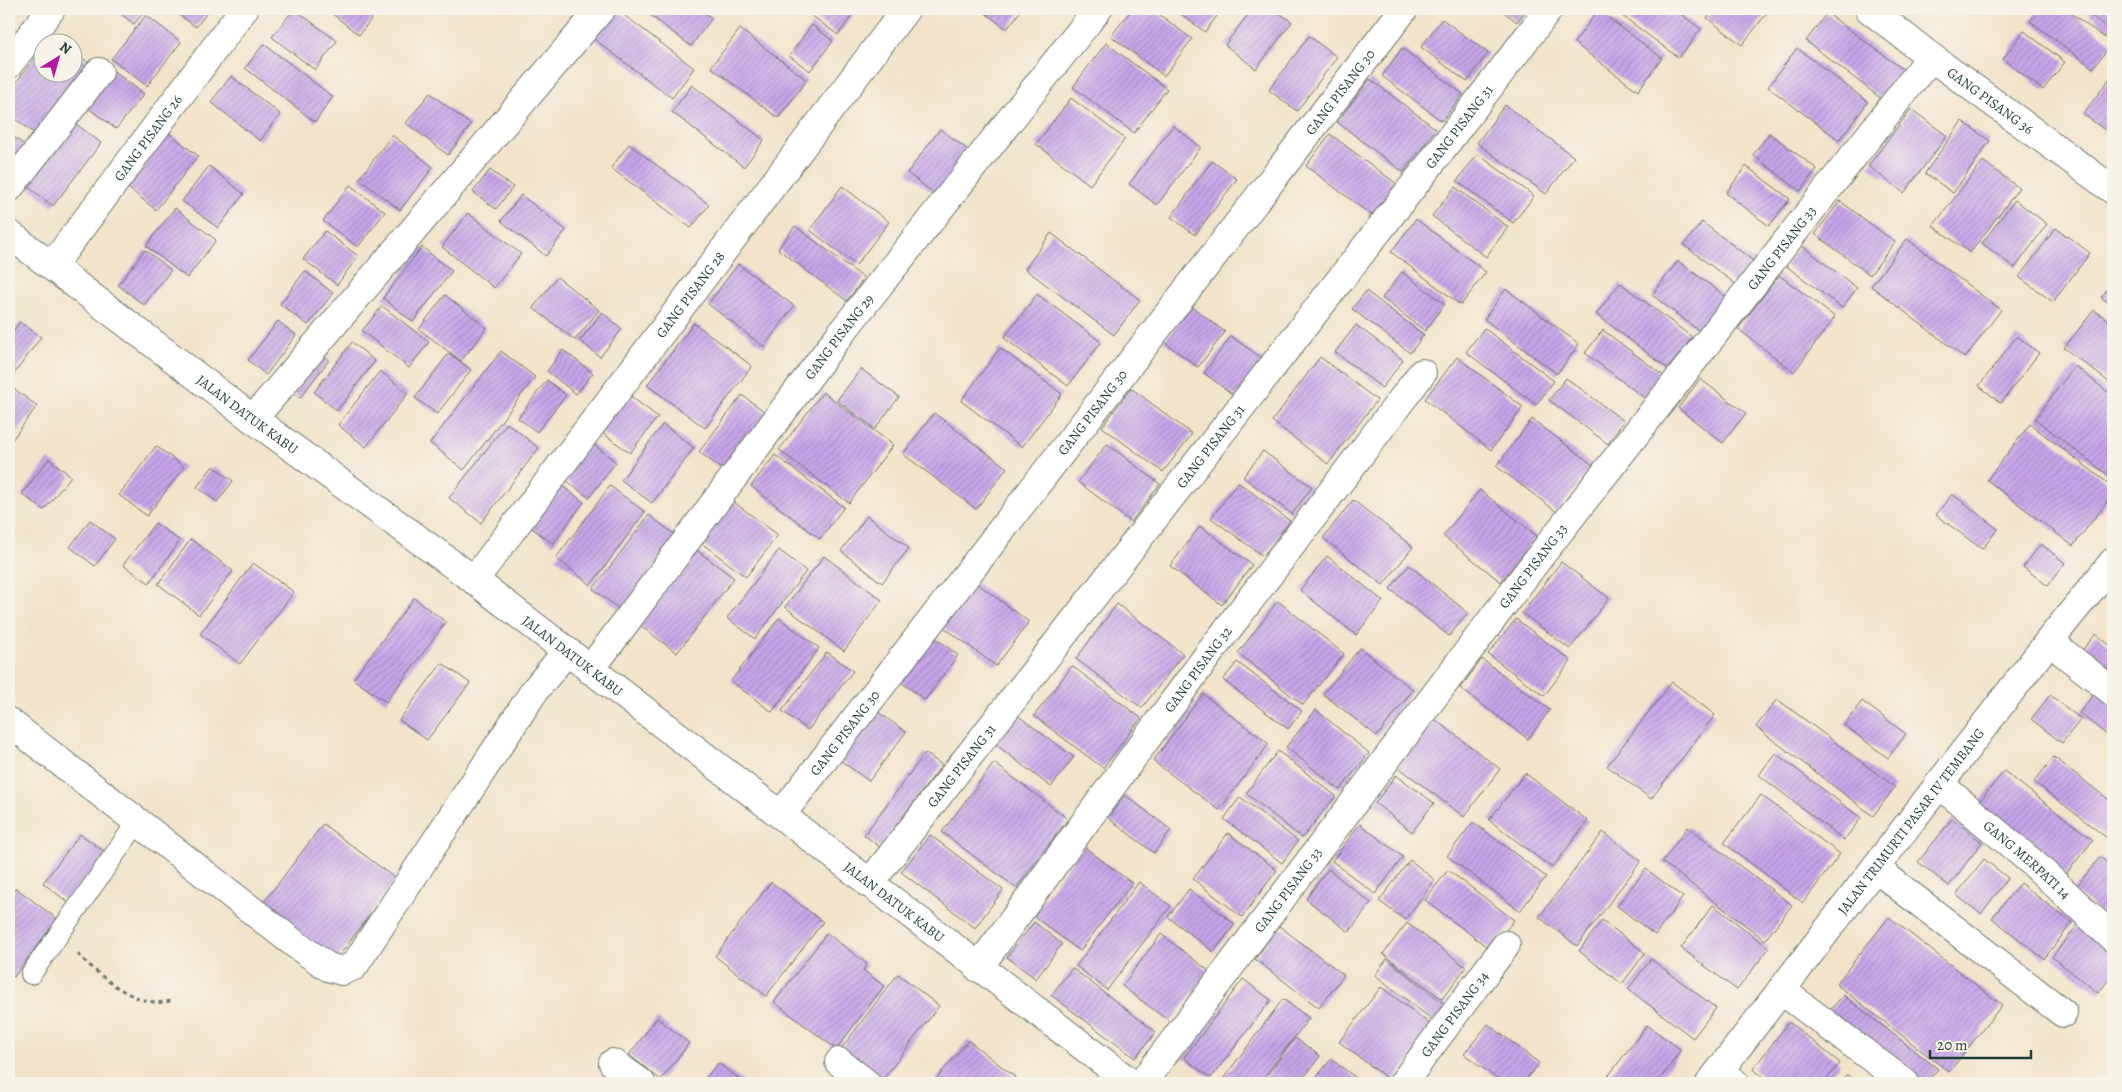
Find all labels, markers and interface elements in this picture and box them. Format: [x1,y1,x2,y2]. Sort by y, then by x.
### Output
north arrow [32,32,82,82]
text: N [56,37,75,59]
street label: GANG PISANG 30 [1301,45,1379,139]
street label: GANG PISANG 36 [1943,62,2037,138]
street label: GANG PISANG 31 [1421,81,1497,172]
street label: GANG PISANG 26 [109,91,186,185]
street label: GANG PISANG 33 [1743,202,1821,294]
street label: GANG PISANG 28 [651,247,729,342]
street label: GANG PISANG 29 [800,290,878,383]
street label: GANG PISANG 30 [1053,365,1131,459]
street label: JALAN DATUK KABU [193,370,302,459]
street label: GANG PISANG 31 [1172,400,1249,492]
street label: GANG PISANG 33 [1494,520,1571,612]
street label: JALAN DATUK KABU [518,611,627,701]
street label: GANG PISANG 32 [1160,622,1236,716]
street label: GANG PISANG 30 [805,686,884,780]
street label: GANG PISANG 31 [923,720,1000,811]
street label: JALAN TRIMURTI PASAR IV TEMBANG [1833,724,1989,918]
street label: GANG MERPATI 14 [1979,816,2075,903]
street label: GANG PISANG 33 [1250,843,1326,936]
street label: JALAN DATUK KABU [840,857,949,947]
street label: GANG PISANG 34 [1416,967,1493,1061]
scale bar [1930,1027,2031,1059]
text: 20 m [1937,1035,1968,1055]

